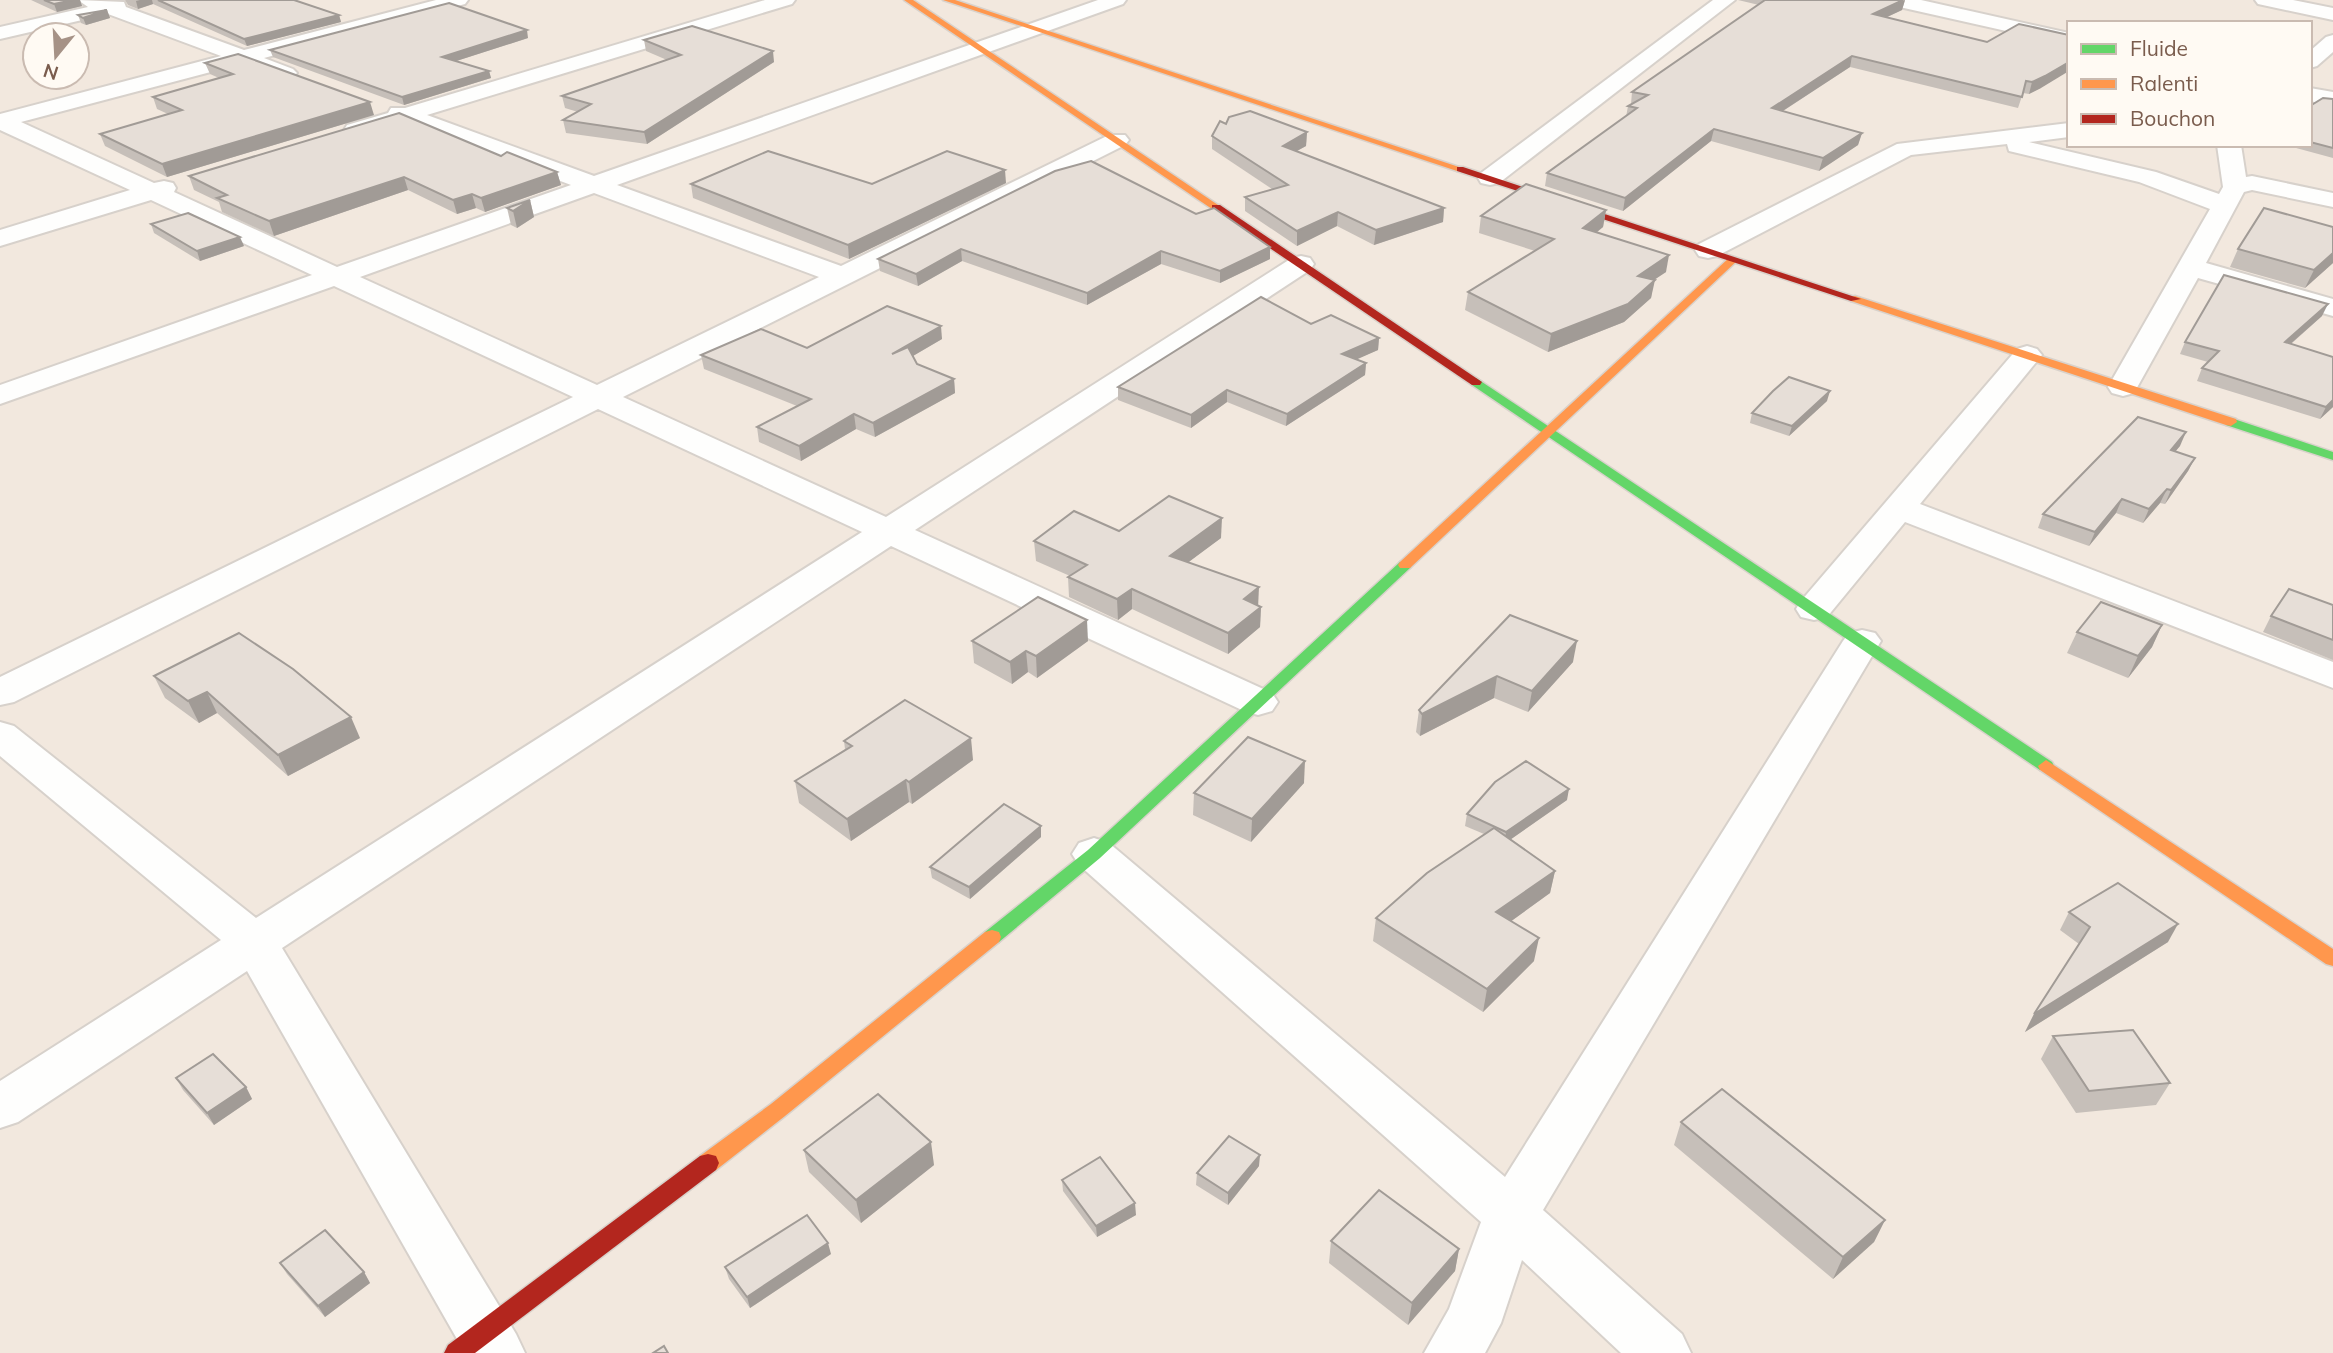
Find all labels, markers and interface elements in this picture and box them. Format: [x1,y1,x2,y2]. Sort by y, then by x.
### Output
north arrow [21,21,91,91]
legend [2067,21,2312,147]
text: Fluide [2130,35,2188,61]
text: N [40,59,61,86]
text: Ralenti [2130,70,2198,96]
text: Bouchon [2130,105,2215,131]

